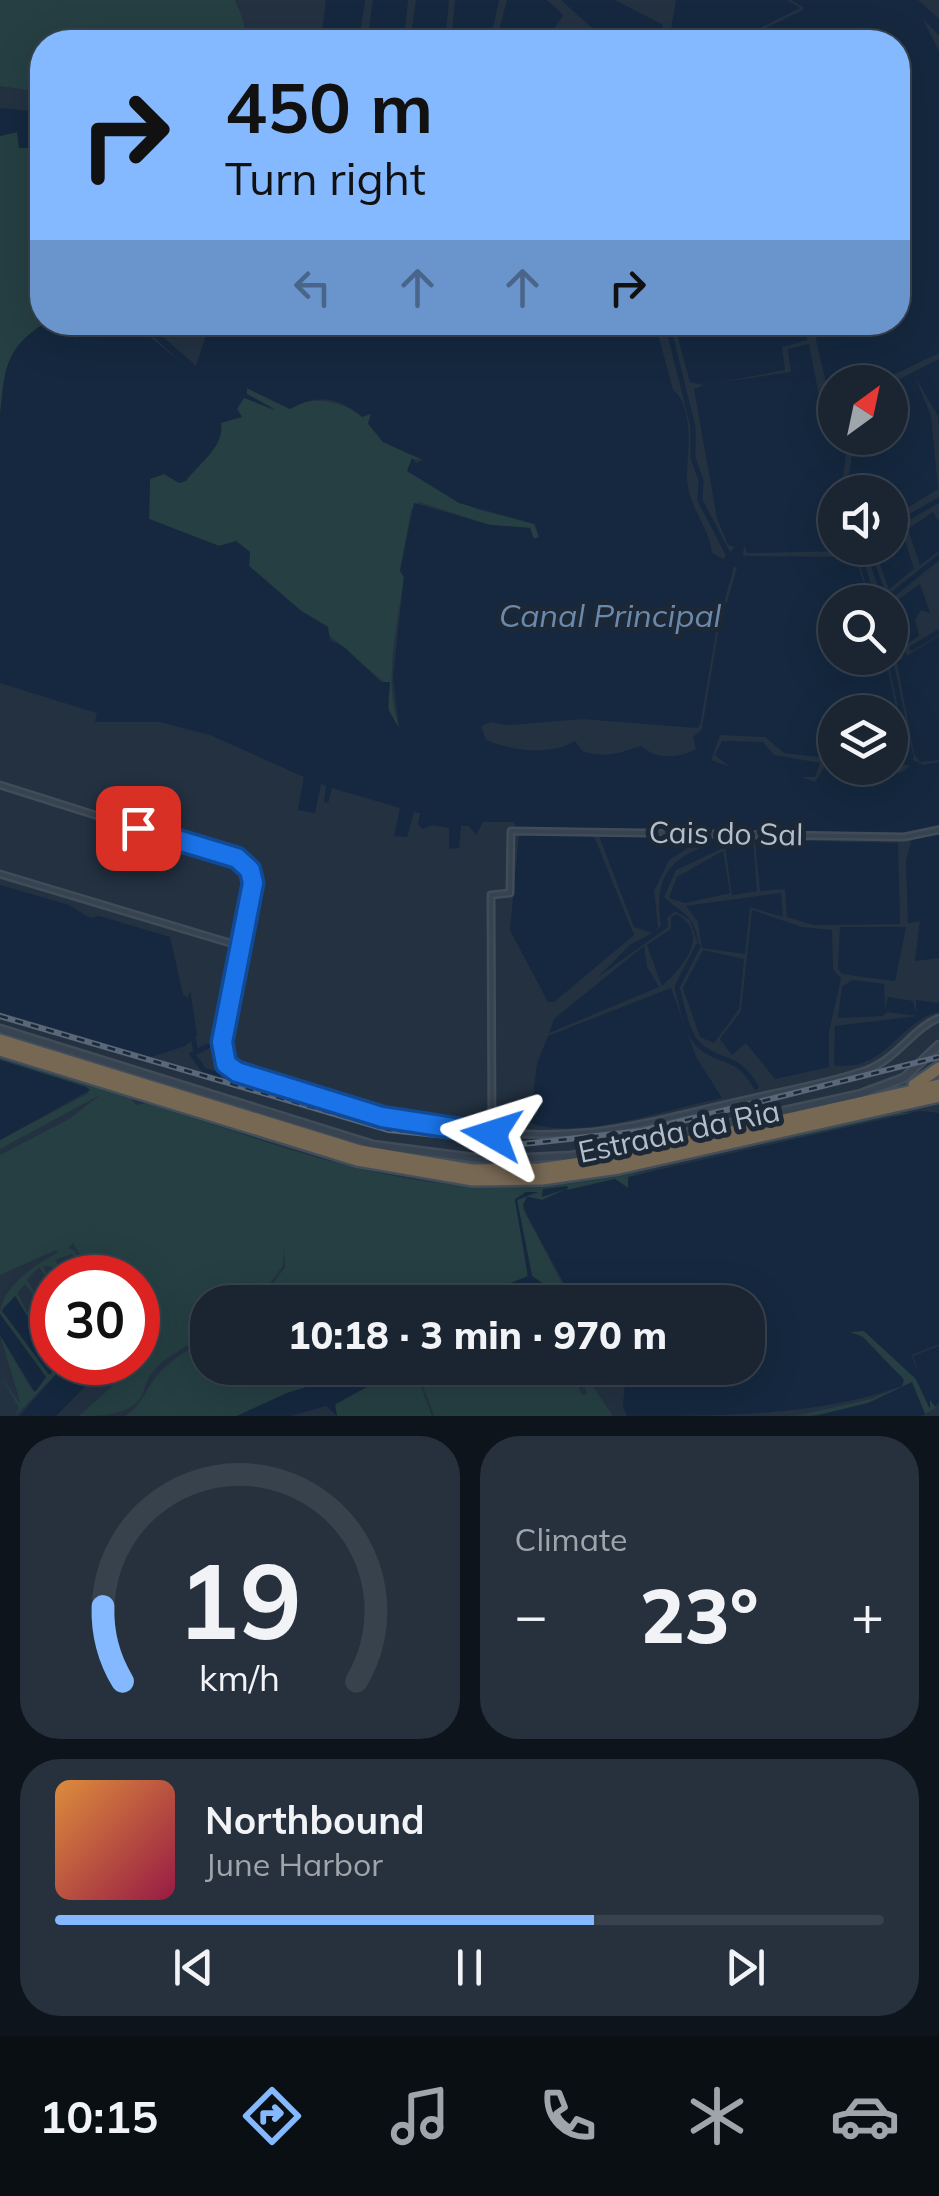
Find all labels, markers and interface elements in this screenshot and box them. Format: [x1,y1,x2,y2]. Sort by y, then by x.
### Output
text: 450 m [225,63,433,151]
icon: right [60,70,190,200]
text: Turn right [225,150,426,206]
icon: left [285,260,340,315]
icon: ahead [390,260,445,315]
icon: ahead [495,260,550,315]
icon: right [600,260,655,315]
north arrow [818,365,908,455]
map controls [818,365,908,785]
button: sound [818,475,908,565]
button: search [818,585,908,675]
water label: Canal Principal [499,595,722,635]
button: layers [818,695,908,785]
pin [96,786,181,871]
icon: arrive [111,801,166,856]
street label: Cais do Sal [648,813,804,853]
position arrow [440,1082,544,1186]
street label: Estrada da Ria [575,1091,783,1171]
speed limit sign: 30 [30,1255,160,1385]
text: 10:18 · 3 min · 970 m [288,1311,667,1359]
text: Climate [515,1519,627,1559]
text: 19 [177,1534,302,1665]
text: 23° [640,1568,759,1662]
text: − [515,1580,548,1649]
text: + [851,1580,884,1649]
text: km/h [199,1655,280,1700]
text: Northbound [205,1796,425,1844]
text: June Harbor [205,1844,383,1884]
icon: previous [166,1940,221,1995]
icon: pause [442,1940,497,1995]
icon: next [718,1940,773,1995]
icon: directions [237,2081,307,2151]
icon: music [385,2081,455,2151]
icon: phone [533,2081,603,2151]
icon: climate [682,2081,752,2151]
icon: car [830,2081,900,2151]
text: 10:15 [39,2088,158,2144]

